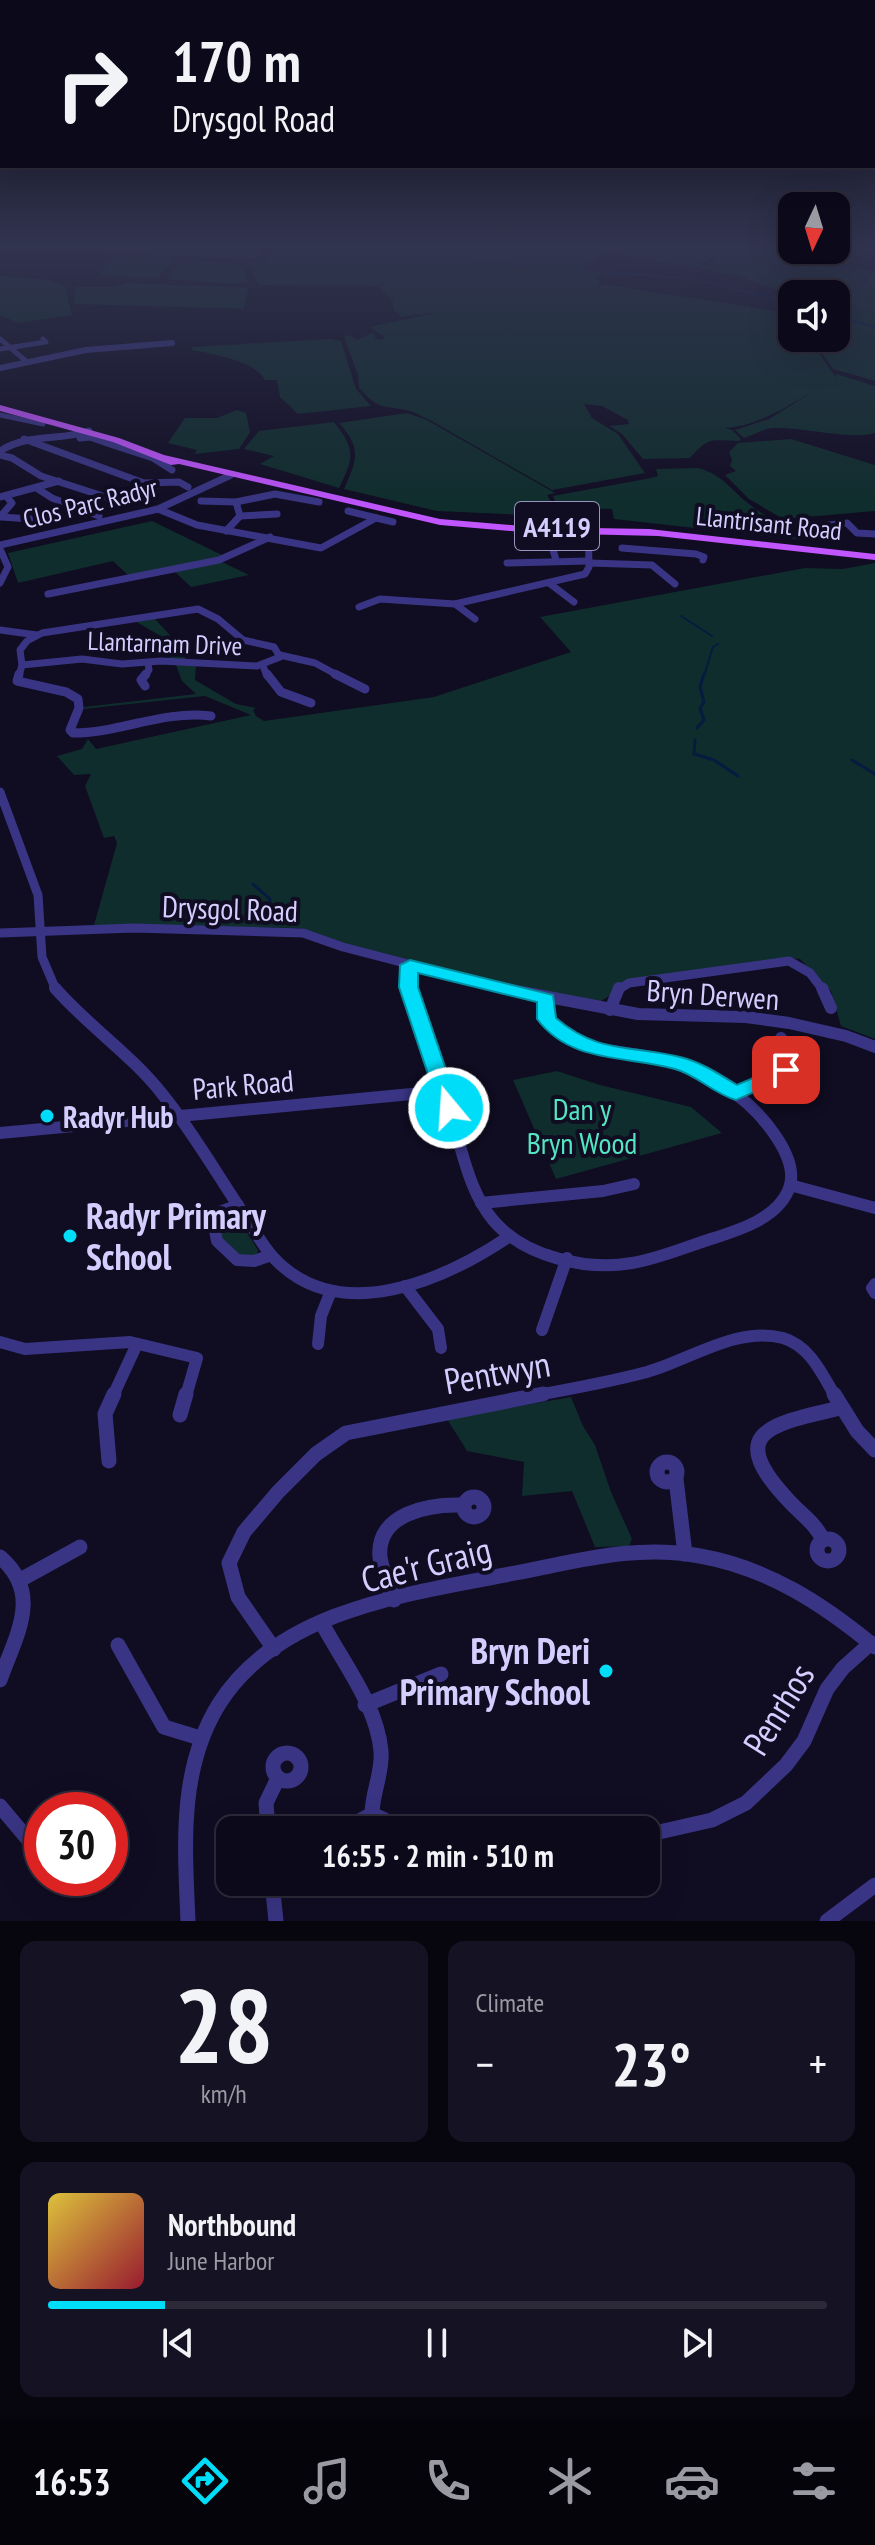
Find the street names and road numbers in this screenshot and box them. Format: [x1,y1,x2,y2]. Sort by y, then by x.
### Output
street label: Clos Parc Radyr [19,470,161,536]
street label: Llantrisant Road [695,499,843,547]
road number: A4119 [515,502,599,550]
street label: Llantarnam Drive [87,624,243,662]
street label: Drysgol Road [161,886,299,930]
street label: Bryn Derwen [646,970,780,1018]
street label: Park Road [191,1060,295,1108]
street label: Pentwyn [440,1340,554,1404]
street label: Cae'r Graig [356,1525,496,1603]
street label: Penrhos [732,1654,824,1764]

